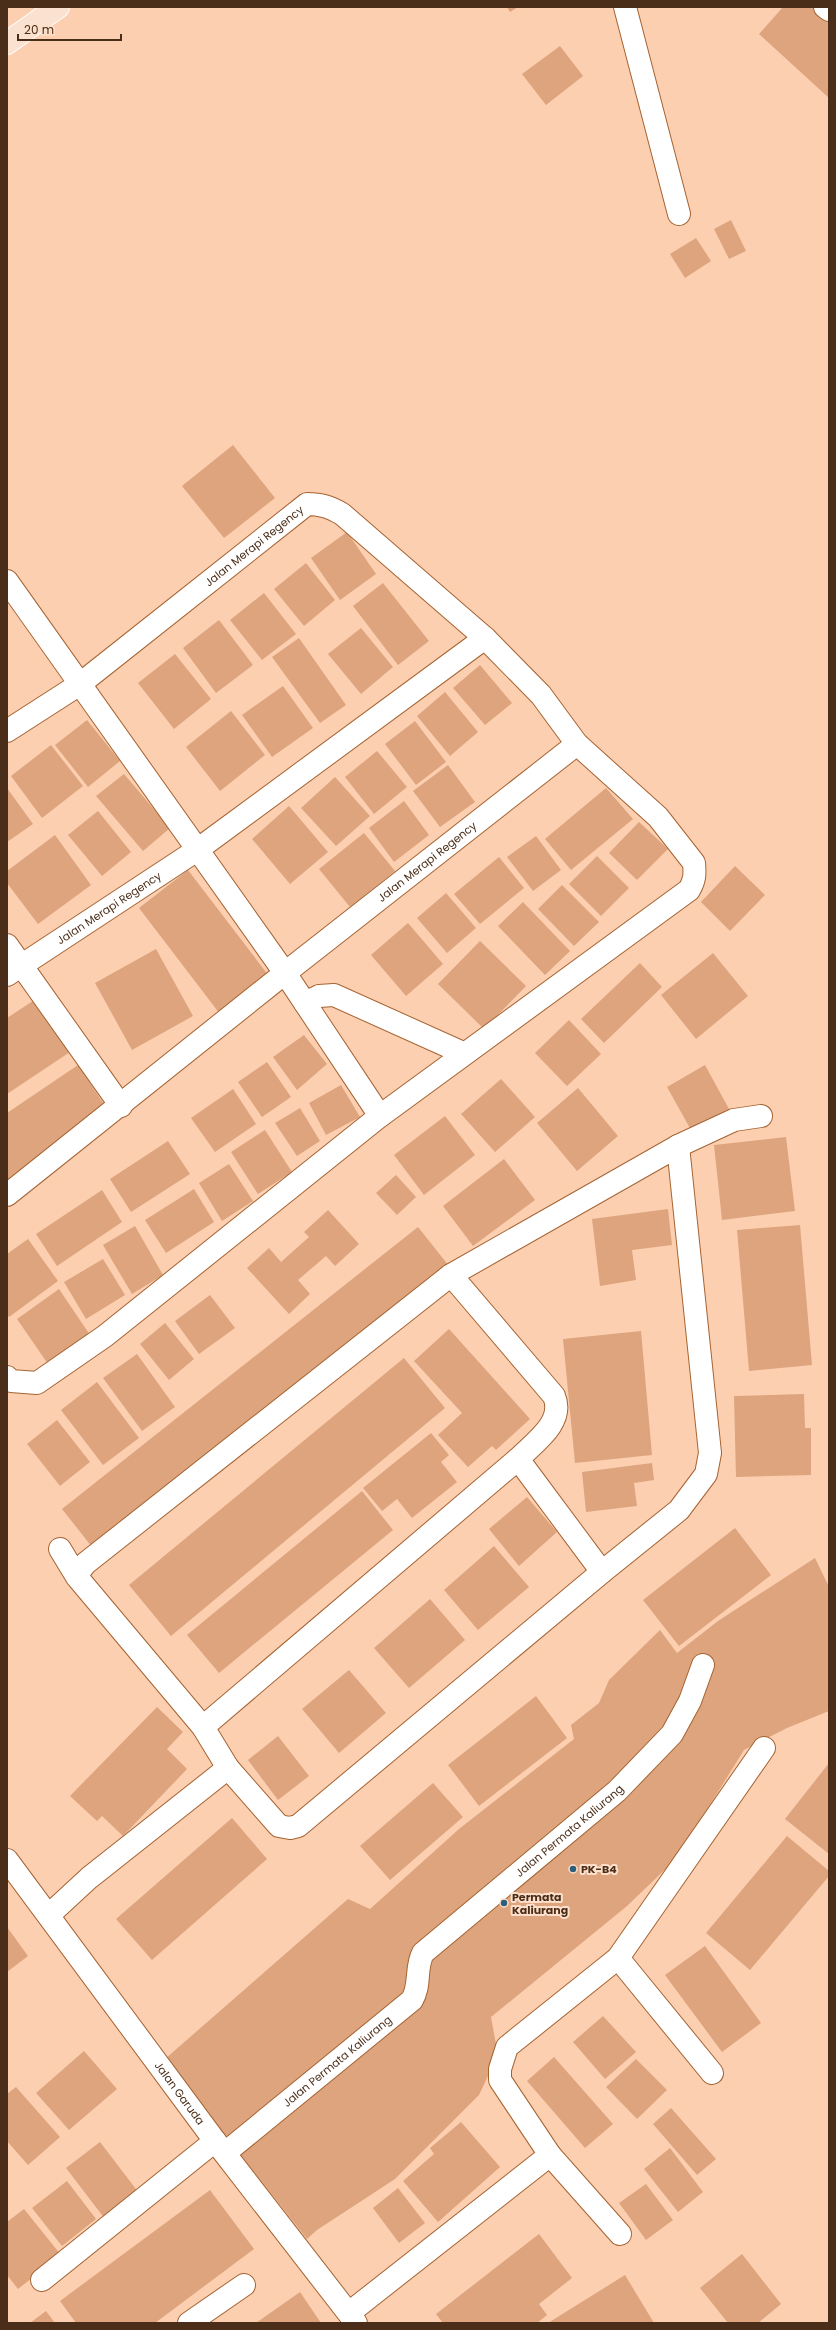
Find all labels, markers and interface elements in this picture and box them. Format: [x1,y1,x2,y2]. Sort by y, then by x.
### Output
scale bar [18,16,121,42]
text: 20 m [24,21,54,38]
street label: Jalan Merapi Regency [201,501,308,590]
street label: Jalan Merapi Regency [374,817,481,906]
street label: Jalan Merapi Regency [54,867,165,948]
street label: Jalan Permata Kaliurang [512,1781,627,1881]
place label: PK-B4 [581,1861,617,1877]
marker: PK-B4 [568,1864,578,1874]
place label: Permata Kaliurang [512,1889,568,1918]
marker: Permata Kaliurang [499,1898,509,1908]
street label: Jalan Permata Kaliurang [279,2012,395,2111]
street label: Jalan Garuda [151,2058,208,2128]

